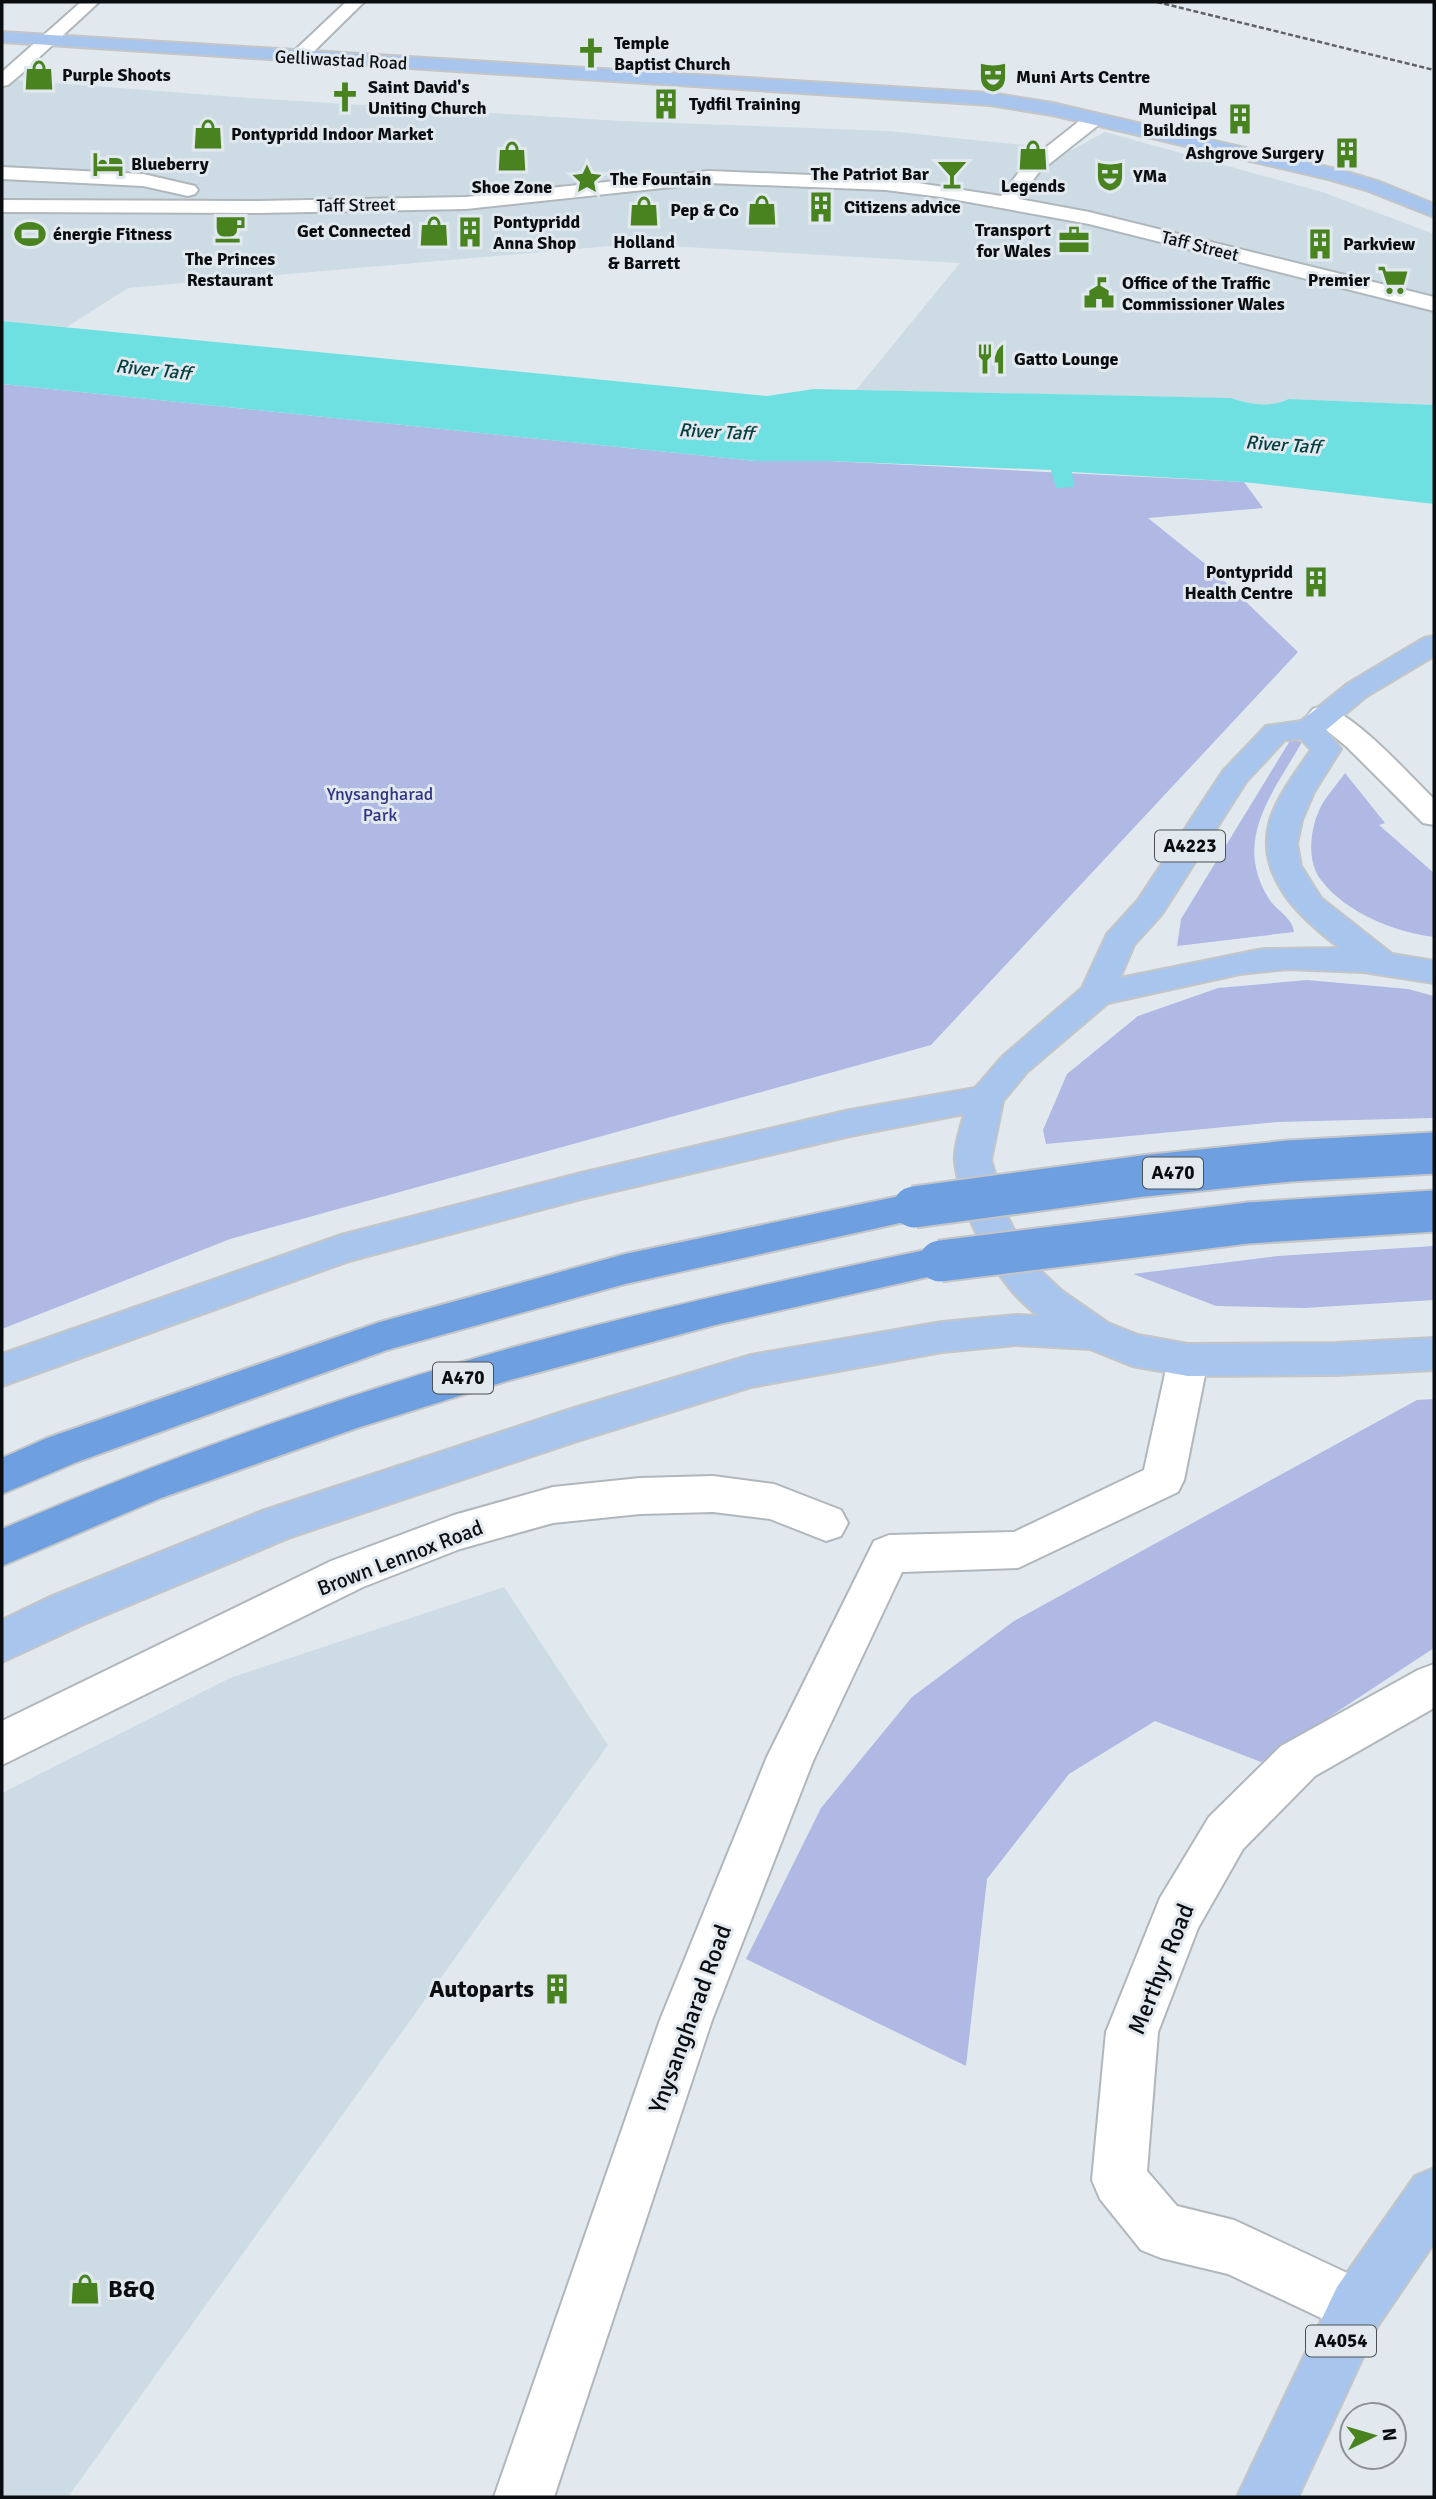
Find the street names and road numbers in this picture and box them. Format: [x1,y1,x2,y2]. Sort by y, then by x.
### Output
street label: Gelliwastad Road [274,46,408,74]
street label: Taff Street [316,193,396,217]
street label: Taff Street [1159,226,1241,266]
road number: A4223 [1155,831,1225,862]
road number: A470 [1143,1158,1203,1189]
road number: A470 [433,1362,493,1394]
street label: Brown Lennox Road [314,1514,486,1602]
street label: Merthyr Road [1121,1899,1201,2039]
street label: Ynysangharad Road [642,1920,738,2118]
road number: A4054 [1306,2326,1376,2356]

